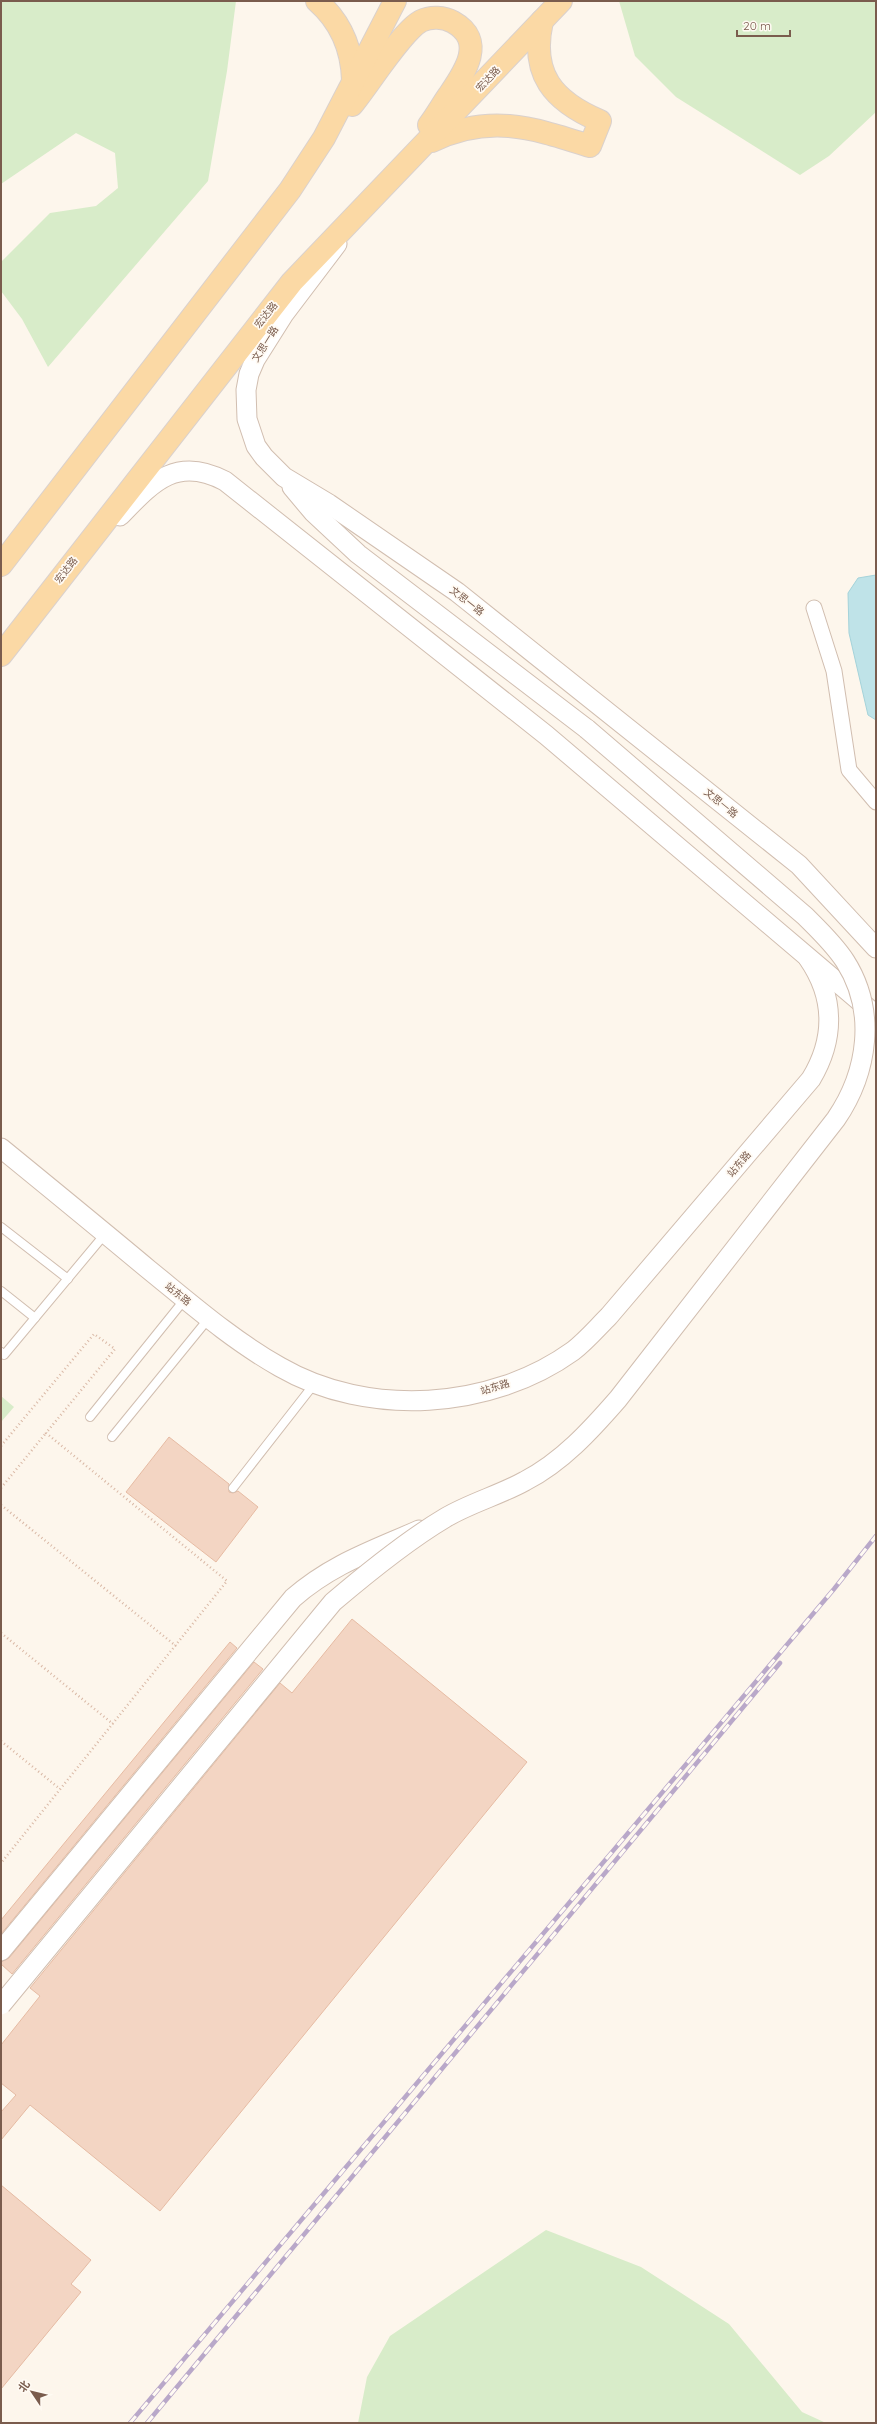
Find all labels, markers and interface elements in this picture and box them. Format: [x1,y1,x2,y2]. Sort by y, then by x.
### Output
scale bar [737,12,790,38]
text: 20 m [743,18,771,33]
street label: 宏达路 [473,64,503,94]
street label: 宏达路 [252,299,280,331]
street label: 文思一路 [249,324,281,364]
street label: 宏达路 [52,554,80,586]
street label: 文思一路 [447,584,487,618]
street label: 文思一路 [701,785,741,821]
street label: 站东路 [724,1148,754,1180]
street label: 站东路 [162,1280,194,1308]
street label: 站东路 [479,1376,511,1398]
north arrow [12,2372,52,2412]
text: 北 [15,2378,33,2395]

